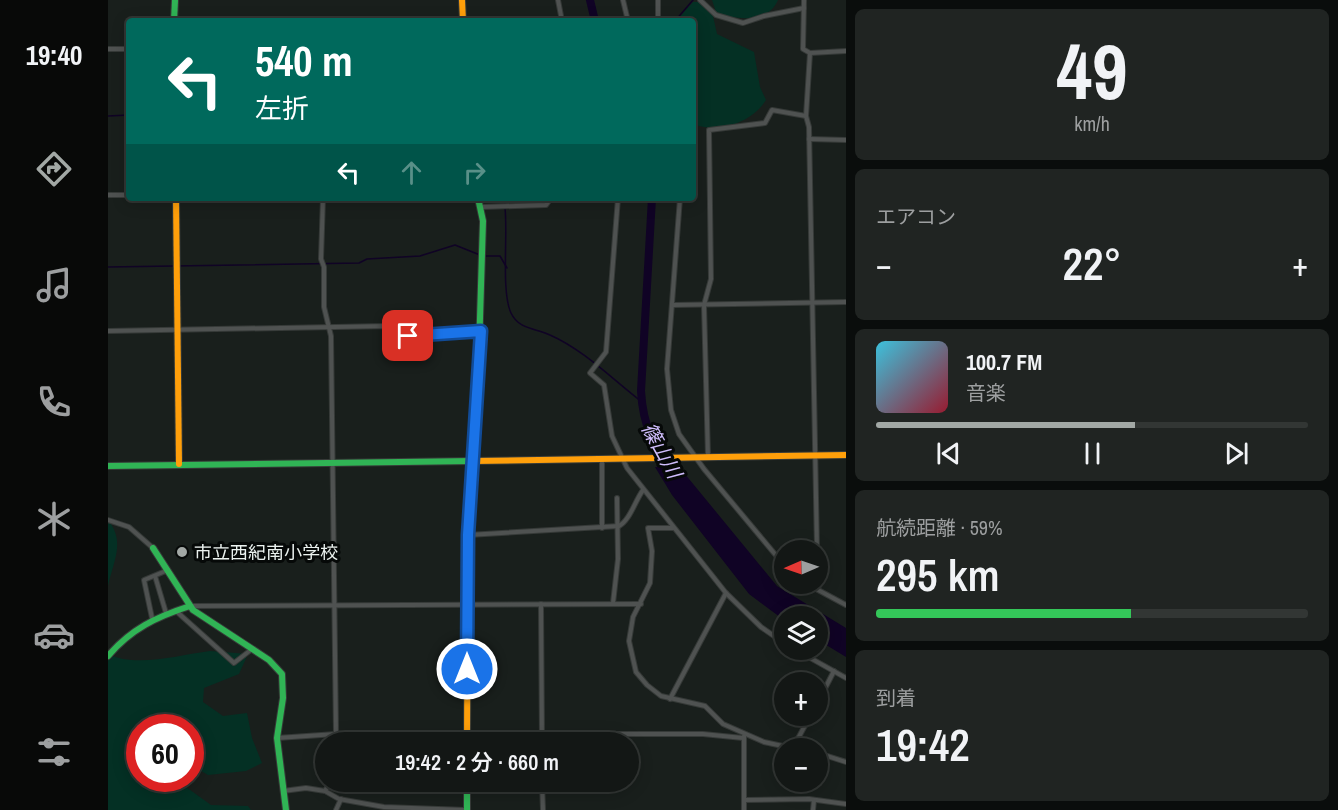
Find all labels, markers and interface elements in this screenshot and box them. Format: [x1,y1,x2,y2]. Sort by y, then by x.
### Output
text: 49 [1056,18,1128,123]
text: 540 m [255,33,353,89]
text: 19:40 [26,37,82,73]
icon: left [156,42,234,120]
text: 左折 [255,90,309,126]
text: km/h [1074,110,1110,137]
icon: directions [33,148,75,190]
icon: left [332,156,365,189]
icon: ahead [395,156,428,189]
icon: right [458,156,491,189]
text: エアコン [876,203,956,230]
text: 22° [1062,233,1122,294]
text: − [876,242,892,286]
text: + [1292,242,1308,286]
icon: music [33,264,75,306]
pin [382,310,433,361]
icon: arrive [391,319,424,352]
text: 100.7 FM [966,347,1042,377]
text: 音楽 [966,379,1006,406]
icon: phone [33,381,75,423]
water label: 篠山川 [636,417,689,485]
icon: previous [932,437,965,470]
icon: pause [1076,437,1109,470]
icon: next [1220,437,1253,470]
icon: climate [33,498,75,540]
text: 航続距離 · 59% [876,514,1003,541]
place label: 市立西紀南小学校 [194,540,338,565]
north arrow [774,540,828,594]
map controls [774,540,828,792]
text: 295 km [876,544,1000,605]
marker: 市立西紀南小学校 [175,545,189,559]
button: layers [774,606,828,660]
icon: car [33,614,75,656]
position arrow [435,637,499,701]
button: + [774,672,828,726]
text: 到着 [876,684,916,711]
speed limit sign: 60 [126,714,204,792]
text: 19:42 [876,714,970,775]
icon: filters [33,731,75,773]
button: − [774,738,828,792]
text: 19:42 · 2 分 · 660 m [395,747,559,777]

